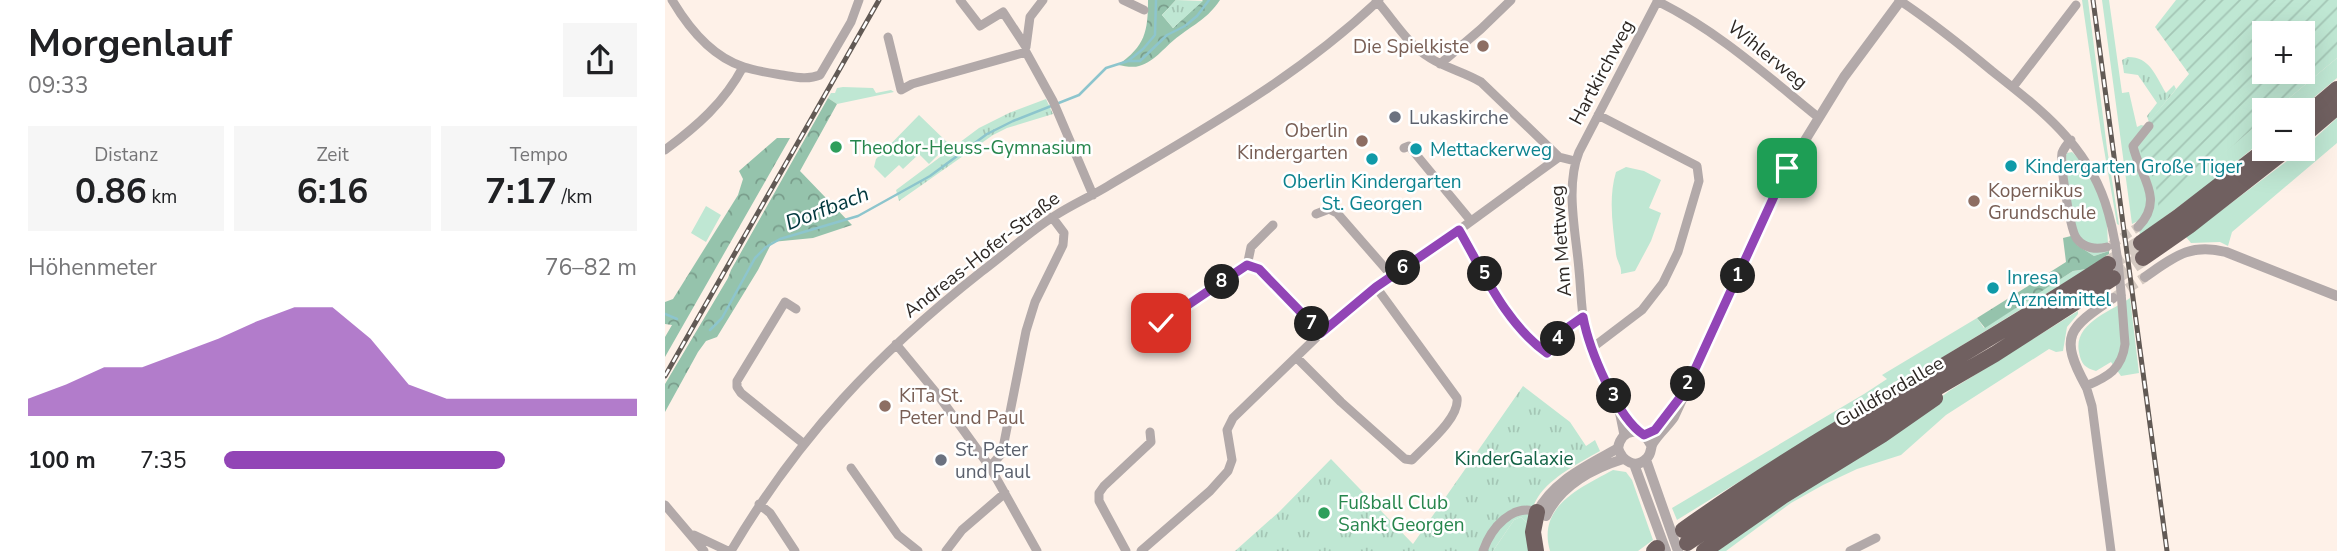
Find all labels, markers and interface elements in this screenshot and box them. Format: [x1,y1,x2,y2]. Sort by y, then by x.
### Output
street label: Wihlerweg [1722,14,1813,95]
street label: Hartkirchweg [1563,15,1641,130]
text: Morgenlauf [28,18,232,69]
map controls [2252,21,2315,161]
button: + [2252,21,2315,84]
button: share [563,23,637,97]
place label: Die Spielkiste [1353,34,1469,60]
marker: Die Spielkiste [1475,38,1491,54]
text: 09:33 [28,70,88,101]
button: − [2252,98,2315,161]
place label: Lukaskirche [1409,105,1509,131]
marker: Lukaskirche [1387,109,1403,125]
place label: Oberlin Kindergarten [1237,118,1348,166]
marker: Oberlin Kindergarten [1354,133,1370,149]
place label: Theodor-Heuss-Gymnasium [850,135,1092,161]
place label: Mettackerweg [1430,137,1552,163]
pin [1757,138,1817,198]
marker: Theodor-Heuss-Gymnasium [828,139,844,155]
marker: Mettackerweg [1408,141,1424,157]
text: Distanz [94,142,158,168]
text: Zeit [316,142,349,168]
text: Tempo [510,142,568,168]
icon: arrive [1768,149,1806,187]
marker: Oberlin Kindergarten St. Georgen [1364,151,1380,167]
place label: Kindergarten Große Tiger [2025,154,2243,180]
marker: Kindergarten Große Tiger [2003,158,2019,174]
text: 0.86 [75,168,147,215]
text: 6:16 [297,168,368,215]
text: 7:17 [485,168,557,215]
place label: Oberlin Kindergarten St. Georgen [1282,169,1462,217]
place label: Kopernikus Grundschule [1988,178,2096,226]
water label: Dorfbach [781,179,873,237]
text: km [147,184,177,210]
text: /km [557,184,593,210]
street label: Am Mettweg [1544,184,1578,298]
street label: Andreas-Hofer-Straße [898,186,1065,324]
marker: Kopernikus Grundschule [1966,193,1982,209]
pin: 6 [1385,250,1421,286]
text: Höhenmeter [28,252,157,283]
text: 76–82 m [545,252,637,283]
text: 6 [1397,254,1408,280]
pin: 5 [1467,256,1503,292]
pin: 1 [1721,258,1755,294]
text: 5 [1479,260,1490,286]
text: 1 [1732,262,1743,288]
pin: 8 [1205,264,1239,300]
place label: Inresa Arzneimittel [2007,265,2112,313]
text: 8 [1216,268,1227,294]
marker: Inresa Arzneimittel [1985,280,2001,296]
pin [1131,293,1191,353]
icon: check [1142,304,1180,342]
pin: 7 [1295,306,1329,342]
text: 7 [1306,310,1317,336]
pin: 4 [1541,322,1575,356]
text: 4 [1552,325,1563,351]
street label: Guildfordallee [1830,350,1949,433]
pin: 2 [1671,366,1705,402]
text: 2 [1682,370,1693,396]
pin: 3 [1597,378,1632,414]
text: 3 [1608,382,1619,408]
place label: KiTa St. Peter und Paul [899,383,1025,431]
marker: KiTa St. Peter und Paul [877,398,893,414]
place label: St. Peter und Paul [955,437,1031,485]
text: 100 m [28,445,96,476]
text: 7:35 [140,445,187,476]
park label: KinderGalaxie [1454,446,1574,472]
marker: St. Peter und Paul [933,452,949,468]
place label: Fußball Club Sankt Georgen [1338,490,1465,538]
marker: Fußball Club Sankt Georgen [1316,505,1332,521]

